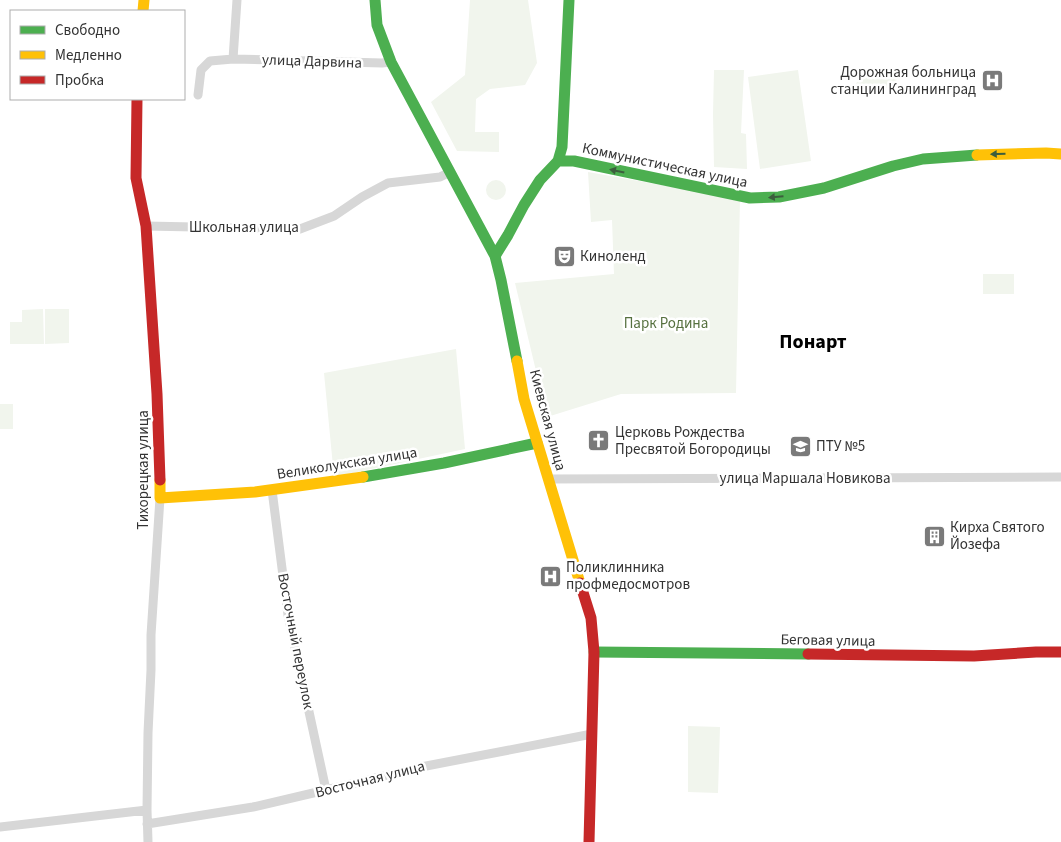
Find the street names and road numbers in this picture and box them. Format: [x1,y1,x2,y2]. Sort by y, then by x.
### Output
street label: улица Дарвина [262,49,362,74]
street label: Коммунистическая улица [580,138,749,193]
street label: Школьная улица [189,217,299,238]
street label: Киевская улица [524,367,571,473]
street label: Тихорецкая улица [133,410,154,530]
street label: Великолукская улица [275,442,419,485]
street label: улица Маршала Новикова [720,468,890,489]
street label: Восточный переулок [272,571,319,711]
street label: Беговая улица [780,629,876,652]
street label: Восточная улица [313,756,427,803]

